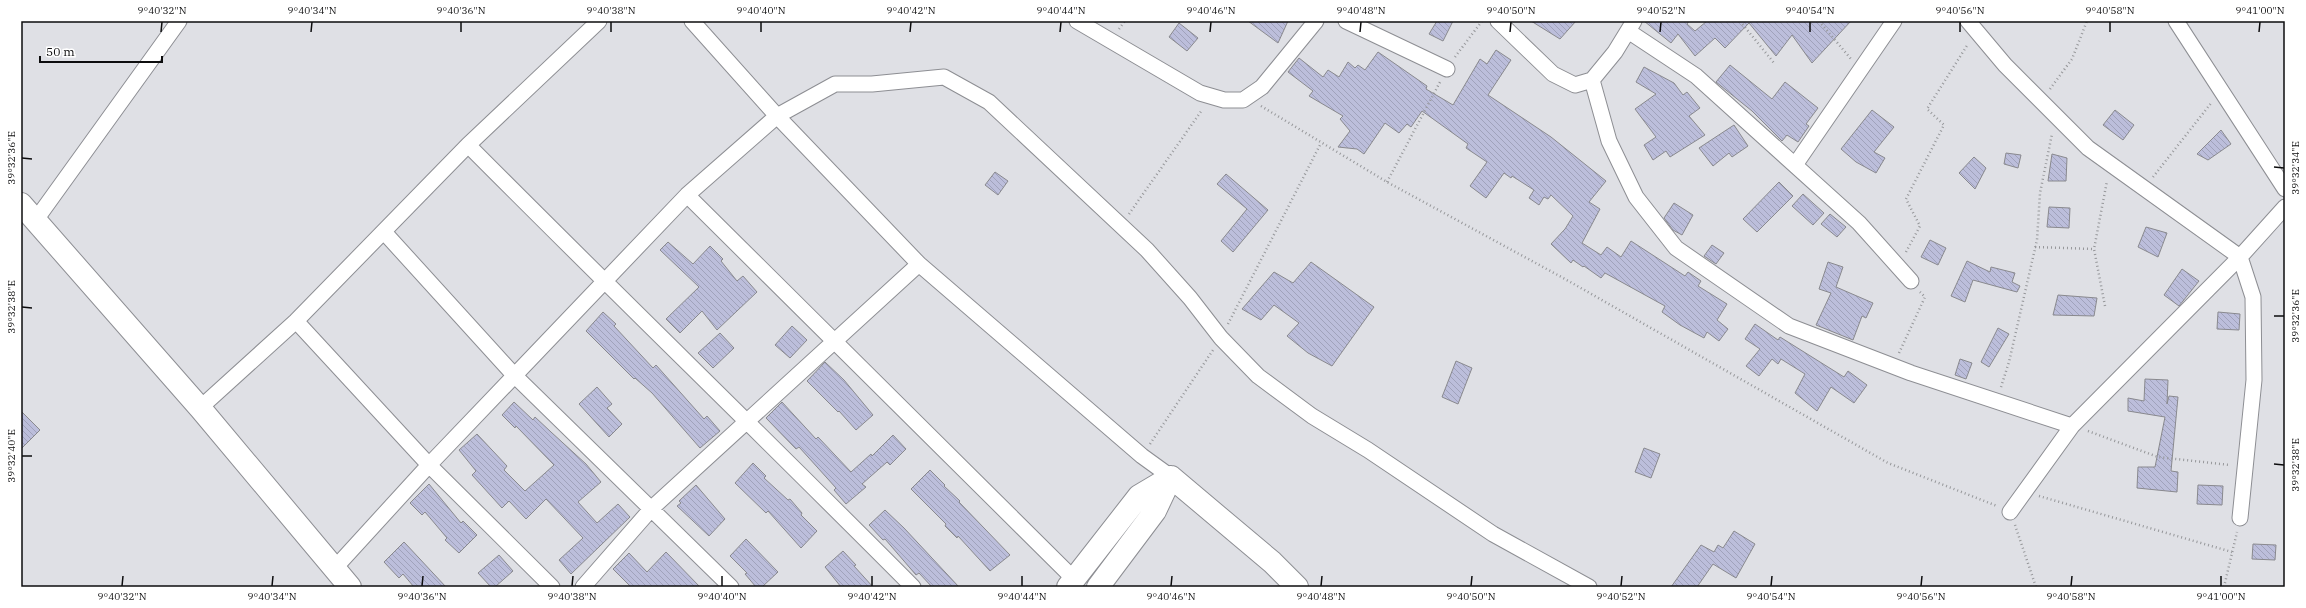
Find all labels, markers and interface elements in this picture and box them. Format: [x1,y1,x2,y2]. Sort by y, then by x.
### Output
text: 9°40'32"N [138,4,187,17]
text: 9°40'34"N [288,4,337,17]
text: 9°40'36"N [437,4,486,17]
text: 9°40'38"N [587,4,636,17]
text: 9°40'40"N [737,4,786,17]
text: 9°40'42"N [887,4,936,17]
text: 9°40'44"N [1037,4,1086,17]
text: 9°40'46"N [1187,4,1236,17]
text: 9°40'48"N [1337,4,1386,17]
text: 9°40'50"N [1487,4,1536,17]
text: 9°40'52"N [1637,4,1686,17]
text: 9°40'54"N [1786,4,1835,17]
text: 9°40'56"N [1936,4,1985,17]
text: 9°40'58"N [2086,4,2135,17]
text: 9°41'00"N [2236,4,2285,17]
scale bar [40,38,162,64]
text: 50 m [46,44,75,59]
text: 39°32'36"E [5,131,18,185]
text: 39°32'34"E [2289,141,2302,195]
text: 39°32'38"E [5,280,18,334]
text: 39°32'36"E [2289,289,2302,343]
text: 39°32'40"E [5,429,18,483]
text: 39°32'38"E [2289,438,2302,492]
text: 9°40'32"N [98,590,147,603]
text: 9°40'34"N [248,590,297,603]
text: 9°40'36"N [398,590,447,603]
text: 9°40'38"N [548,590,597,603]
text: 9°40'40"N [698,590,747,603]
text: 9°40'42"N [848,590,897,603]
text: 9°40'44"N [998,590,1047,603]
text: 9°40'46"N [1147,590,1196,603]
text: 9°40'48"N [1297,590,1346,603]
text: 9°40'50"N [1447,590,1496,603]
text: 9°40'52"N [1597,590,1646,603]
text: 9°40'54"N [1747,590,1796,603]
text: 9°40'56"N [1897,590,1946,603]
text: 9°40'58"N [2047,590,2096,603]
text: 9°41'00"N [2197,590,2246,603]

